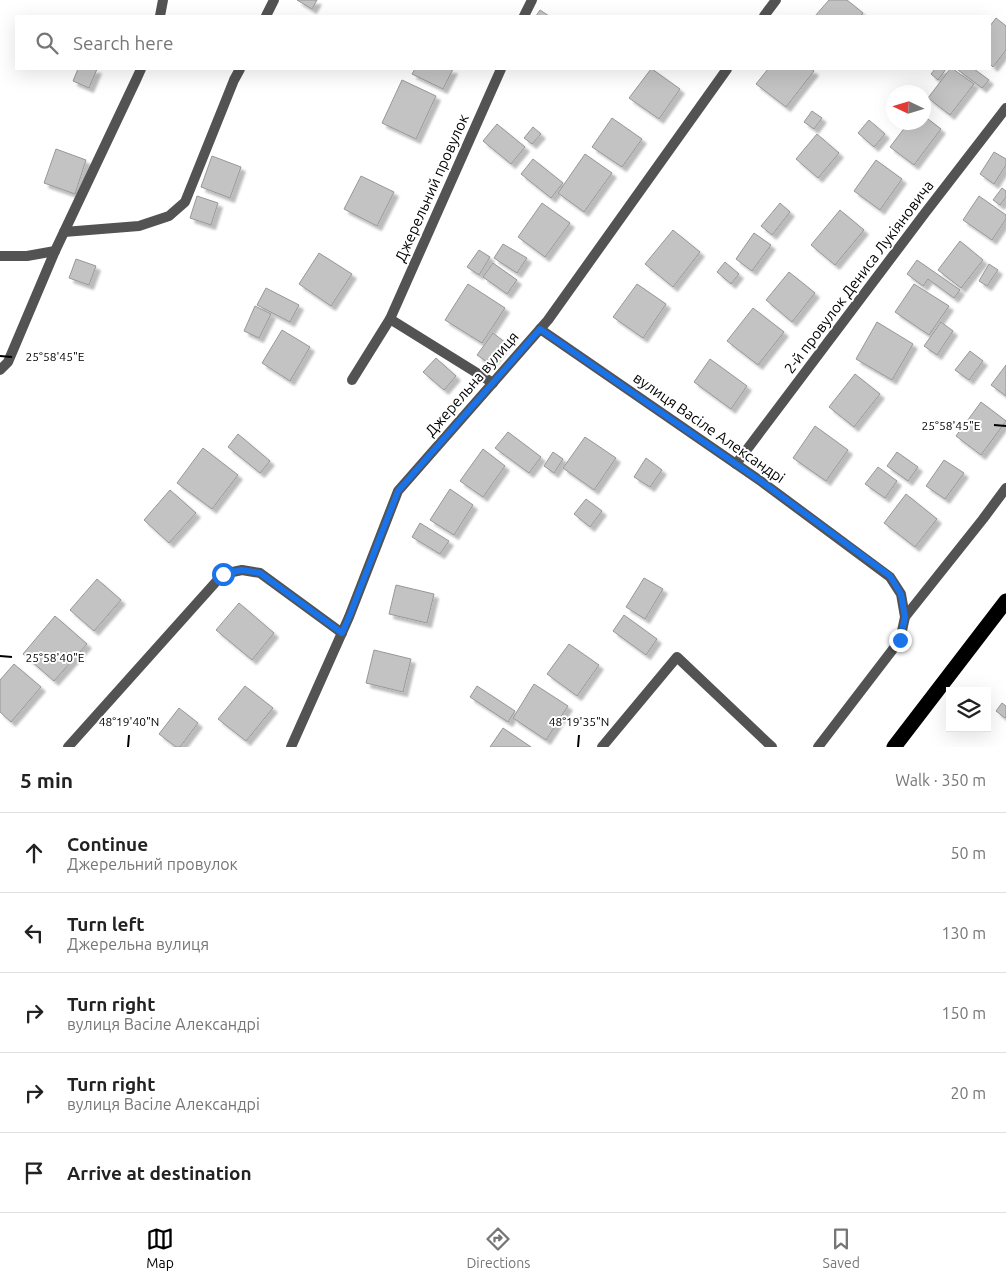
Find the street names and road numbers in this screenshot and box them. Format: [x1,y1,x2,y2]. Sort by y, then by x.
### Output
street label: Джерельний провулок [391,111,472,264]
street label: 2-й провулок Дениса Лукіяновича [780,177,937,376]
street label: Джерельна вулиця [422,328,522,439]
street label: вулиця Васіле Александрі [630,369,788,486]

